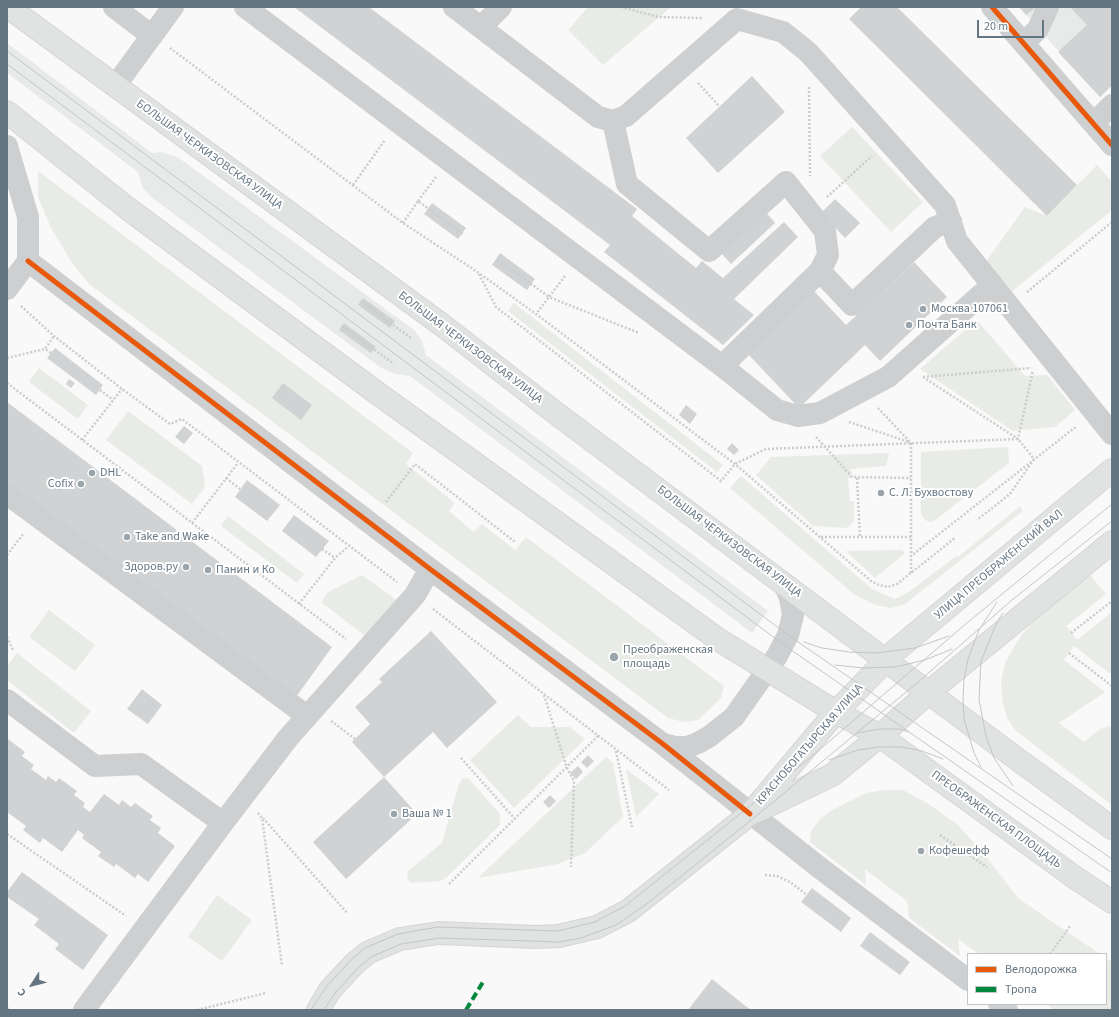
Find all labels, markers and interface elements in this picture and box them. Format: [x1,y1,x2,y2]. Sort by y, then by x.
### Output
scale bar [979,12,1046,38]
text: 20 m [984,18,1008,35]
street label: БОЛЬШАЯ ЧЕРКИЗОВСКАЯ УЛИЦА [133,97,285,213]
street label: БОЛЬШАЯ ЧЕРКИЗОВСКАЯ УЛИЦА [395,289,545,407]
place label: Москва 107061 [931,302,1008,316]
marker: Москва 107061 [918,304,928,314]
place label: Почта Банк [917,318,977,332]
marker: Почта Банк [904,320,914,330]
place label: DHL [100,466,121,480]
marker: DHL [87,468,97,478]
place label: Cofix [48,477,73,491]
marker: Cofix [76,479,86,489]
street label: БОЛЬШАЯ ЧЕРКИЗОВСКАЯ УЛИЦА [654,483,804,601]
place label: С. Л. Бухвостову [889,486,973,500]
marker: С. Л. Бухвостову [876,488,886,498]
street label: УЛИЦА ПРЕОБРАЖЕНСКИЙ ВАЛ [932,507,1066,623]
place label: Take and Wake [135,530,209,544]
marker: Take and Wake [122,532,132,542]
place label: Здоров.ру [124,560,178,574]
marker: Здоров.ру [181,562,191,572]
place label: Панин и Ко [216,563,275,577]
marker: Панин и Ко [203,565,213,575]
place label: Преображенская площадь [623,643,713,671]
marker: Преображенская площадь [608,651,620,663]
street label: КРАСНОБОГАТЫРСКАЯ УЛИЦА [753,681,867,809]
street label: ПРЕОБРАЖЕНСКАЯ ПЛОЩАДЬ [928,768,1064,872]
place label: Ваша № 1 [402,807,452,821]
marker: Ваша № 1 [389,809,399,819]
place label: Кофешефф [929,844,990,858]
marker: Кофешефф [916,846,926,856]
legend [967,953,1107,1005]
text: Велодорожка [1005,961,1077,978]
north arrow [12,965,52,1005]
text: Тропа [1005,981,1037,998]
text: С [14,985,30,999]

